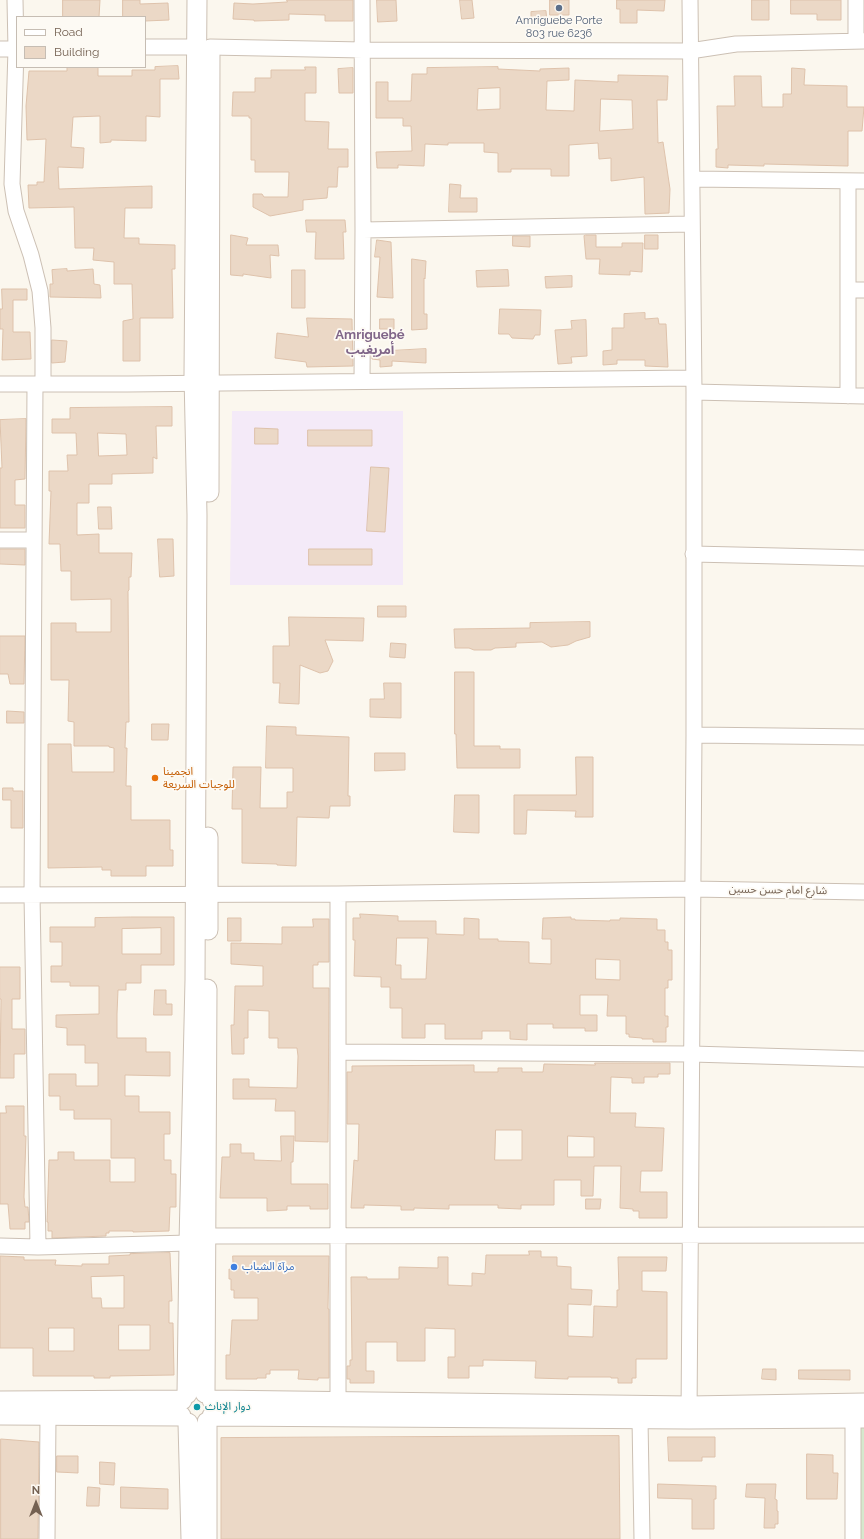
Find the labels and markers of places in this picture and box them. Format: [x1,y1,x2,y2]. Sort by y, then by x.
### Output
marker: Amriguebe Porte 803 rue 6236 [554,3,564,13]
place label: Amriguebe Porte 803 rue 6236 [516,14,602,40]
place label: انجمينا للوجبات السريعة [163,765,235,791]
marker: انجمينا للوجبات السريعة [150,773,160,783]
place label: مرآة الشباب [242,1260,294,1274]
marker: مرآة الشباب [229,1262,239,1272]
place label: دوار الإناث [205,1400,251,1414]
marker: دوار الإناث [192,1402,202,1412]

